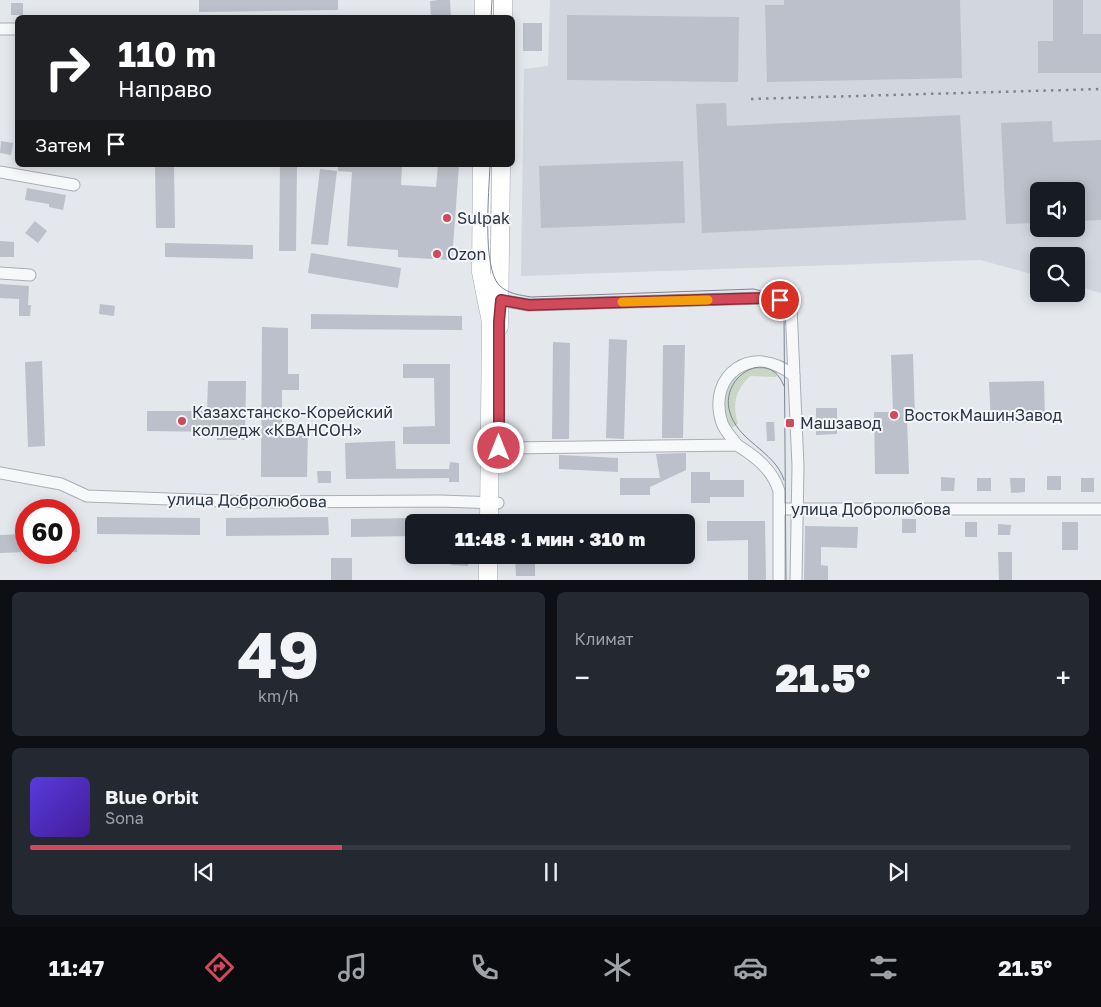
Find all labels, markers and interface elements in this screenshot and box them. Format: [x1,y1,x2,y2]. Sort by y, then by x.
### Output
text: 110 m [118,33,216,75]
icon: right [35,35,100,100]
text: Направо [118,75,212,102]
icon: arrive [102,130,130,158]
text: Затем [35,133,92,156]
map controls [1030,182,1085,302]
button: sound [1030,182,1085,237]
place label: Sulpak [457,208,510,228]
marker: Sulpak [441,212,453,224]
place label: Ozon [447,244,486,264]
button: search [1030,247,1085,302]
marker: Ozon [431,248,443,260]
pin [759,279,801,321]
icon: arrive [766,286,794,314]
place label: Казахстанско-Корейский колледж «КВАНСОН» [192,402,393,440]
place label: ВостокМашинЗавод [904,405,1063,425]
marker: ВостокМашинЗавод [888,409,900,421]
place label: Машзавод [800,413,882,433]
marker: Казахстанско-Корейский колледж «КВАНСОН» [176,415,188,427]
marker: Машзавод [784,417,796,429]
position arrow [472,421,524,473]
street label: улица Добролюбова [167,489,327,511]
speed limit sign: 60 [15,499,80,564]
street label: улица Добролюбова [791,499,951,519]
text: 11:48 · 1 мин · 310 m [455,527,645,550]
text: 49 [237,614,319,692]
text: Климат [575,629,633,649]
text: 21.5° [775,655,870,700]
text: − [575,661,590,694]
text: + [1056,661,1071,694]
text: km/h [258,686,299,706]
text: Blue Orbit [105,785,199,808]
text: Sona [105,808,144,828]
icon: previous [190,858,218,886]
icon: pause [537,858,565,886]
icon: next [884,858,912,886]
icon: directions [202,950,237,985]
icon: music [335,950,370,985]
icon: phone [467,950,502,985]
icon: climate [600,950,635,985]
icon: car [733,950,768,985]
icon: filters [866,950,901,985]
text: 11:47 [49,954,104,981]
text: 21.5° [998,954,1052,981]

